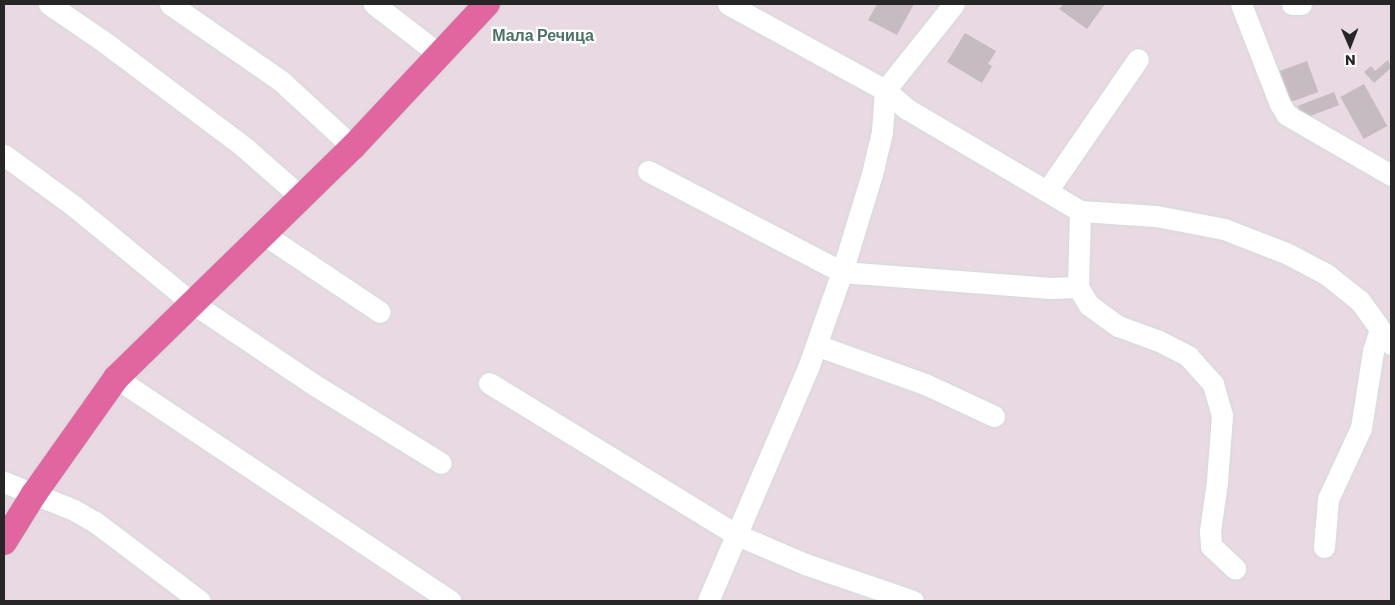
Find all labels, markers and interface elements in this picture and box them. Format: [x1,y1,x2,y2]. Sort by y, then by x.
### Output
north arrow [1325,20,1375,70]
district label: Мала Речица [492,26,594,46]
text: N [1345,50,1356,70]

